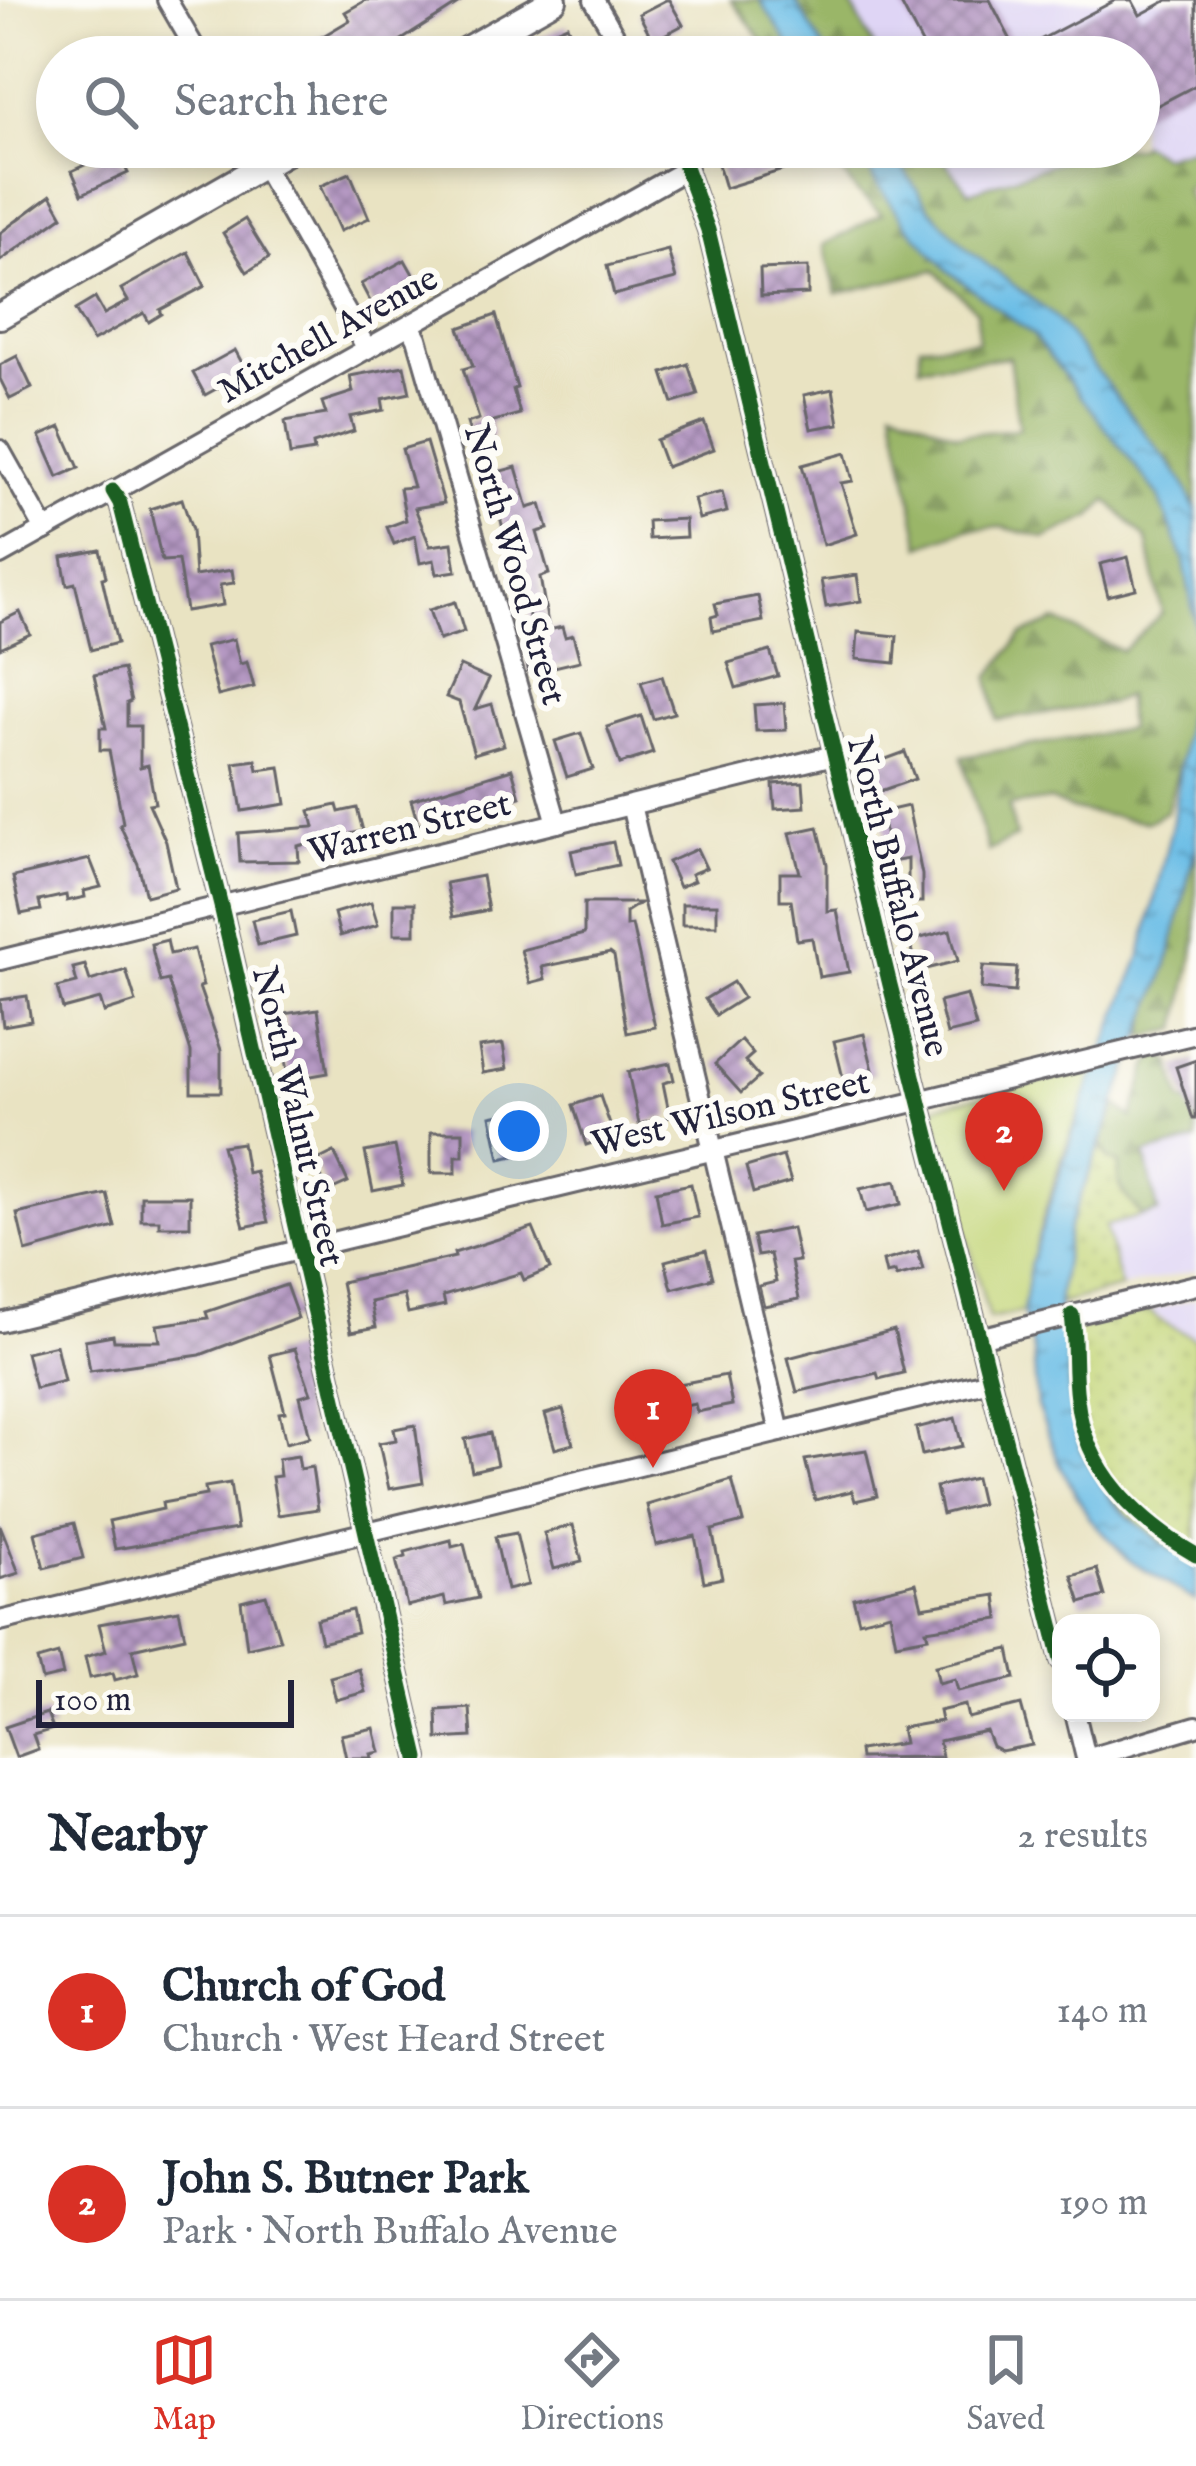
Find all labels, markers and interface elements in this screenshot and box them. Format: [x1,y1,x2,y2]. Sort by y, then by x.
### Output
search box [36,36,1160,168]
icon: search [78,69,144,135]
text: Search here [174,74,388,131]
street label: Mitchell Avenue [210,256,446,415]
street label: North Wood Street [452,419,576,710]
street label: North Buffalo Avenue [835,732,959,1062]
street label: Warren Street [304,782,516,876]
street label: North Walnut Street [240,962,354,1271]
street label: West Wilson Street [587,1060,874,1168]
pin: 2 [965,1092,1043,1191]
your location [489,1101,549,1161]
pin: 1 [614,1369,692,1468]
map controls [1052,1614,1160,1722]
button: locate [1052,1614,1160,1722]
scale bar [36,1674,294,1727]
text: 100 m [54,1680,131,1722]
text: Nearby [48,1804,207,1869]
text: 2 results [1017,1812,1148,1861]
text: Church of God [162,1959,445,2016]
text: 1 [80,1987,94,2036]
text: 140 m [1057,1987,1148,2036]
text: Church · West Heard Street [162,2016,605,2065]
text: John S. Butner Park [162,2151,529,2208]
text: 2 [78,2179,96,2228]
text: 190 m [1059,2179,1148,2228]
text: Park · North Buffalo Avenue [162,2208,618,2257]
tab: Map [151,2327,217,2441]
tab: Directions [520,2327,664,2441]
tab: Saved [967,2327,1045,2441]

